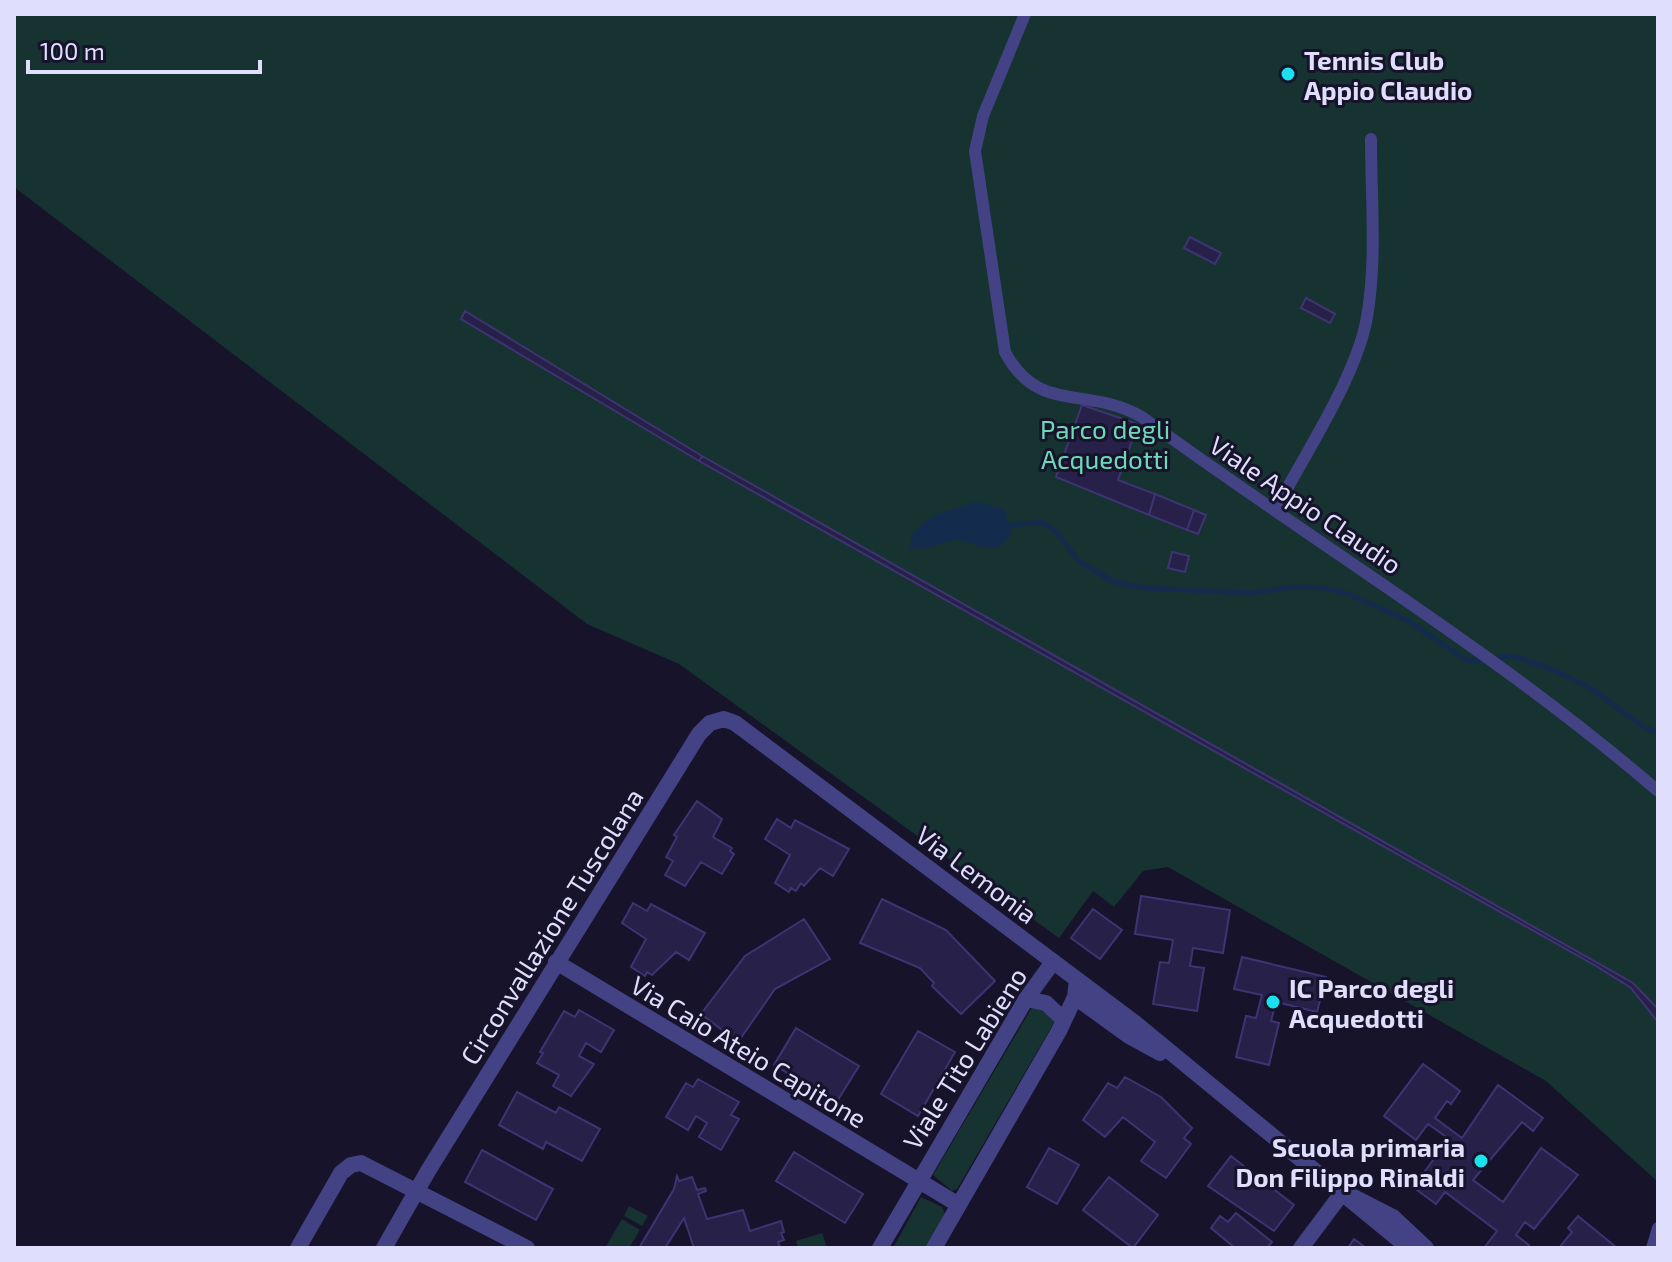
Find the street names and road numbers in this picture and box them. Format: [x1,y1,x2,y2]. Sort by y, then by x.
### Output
street label: Viale Appio Claudio [1204,428,1408,580]
street label: Circonvallazione Tuscolana [453,782,649,1070]
street label: Via Lemonia [911,819,1043,929]
street label: Viale Tito Labieno [896,961,1032,1155]
street label: Via Caio Ateio Capitone [626,968,872,1134]

